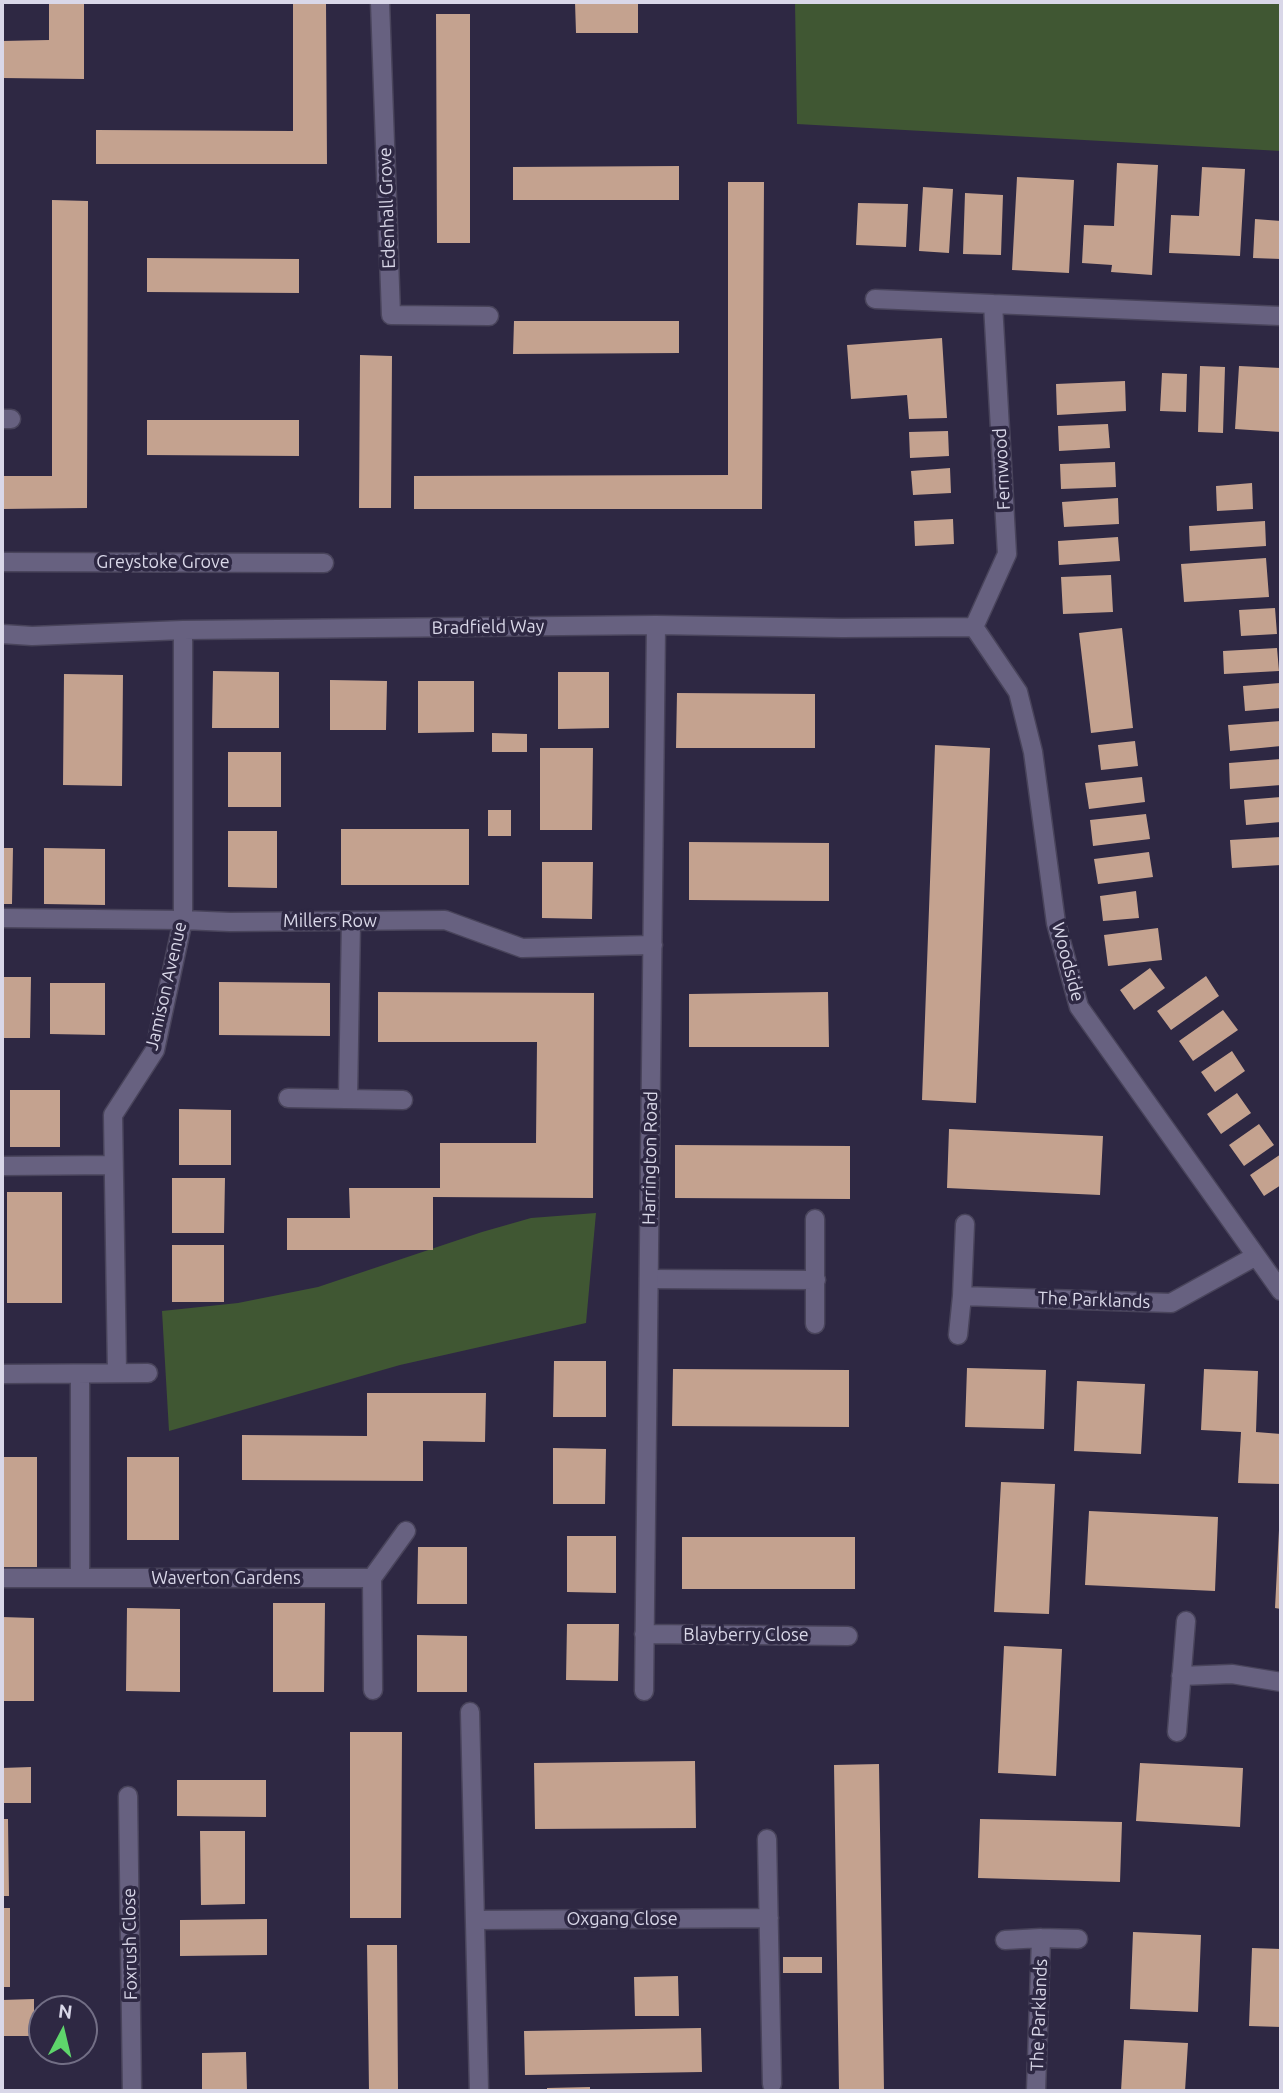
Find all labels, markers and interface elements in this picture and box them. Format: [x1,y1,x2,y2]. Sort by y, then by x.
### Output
street label: Edenhall Grove [374,147,400,269]
street label: Fernwood [989,427,1015,511]
street label: Greystoke Grove [96,551,230,573]
street label: Bradfield Way [431,615,545,639]
street label: Millers Row [283,910,377,932]
street label: Jamison Avenue [141,920,191,1052]
street label: Woodside [1047,920,1089,1004]
street label: Harrington Road [638,1091,662,1225]
street label: The Parklands [1037,1287,1151,1313]
street label: Waverton Gardens [151,1567,301,1589]
street label: Blayberry Close [683,1624,809,1646]
street label: Foxrush Close [118,1888,142,2000]
street label: Oxgang Close [566,1908,678,1930]
street label: The Parklands [1026,1958,1052,2072]
north arrow [28,1995,98,2065]
text: N [57,1999,74,2023]

